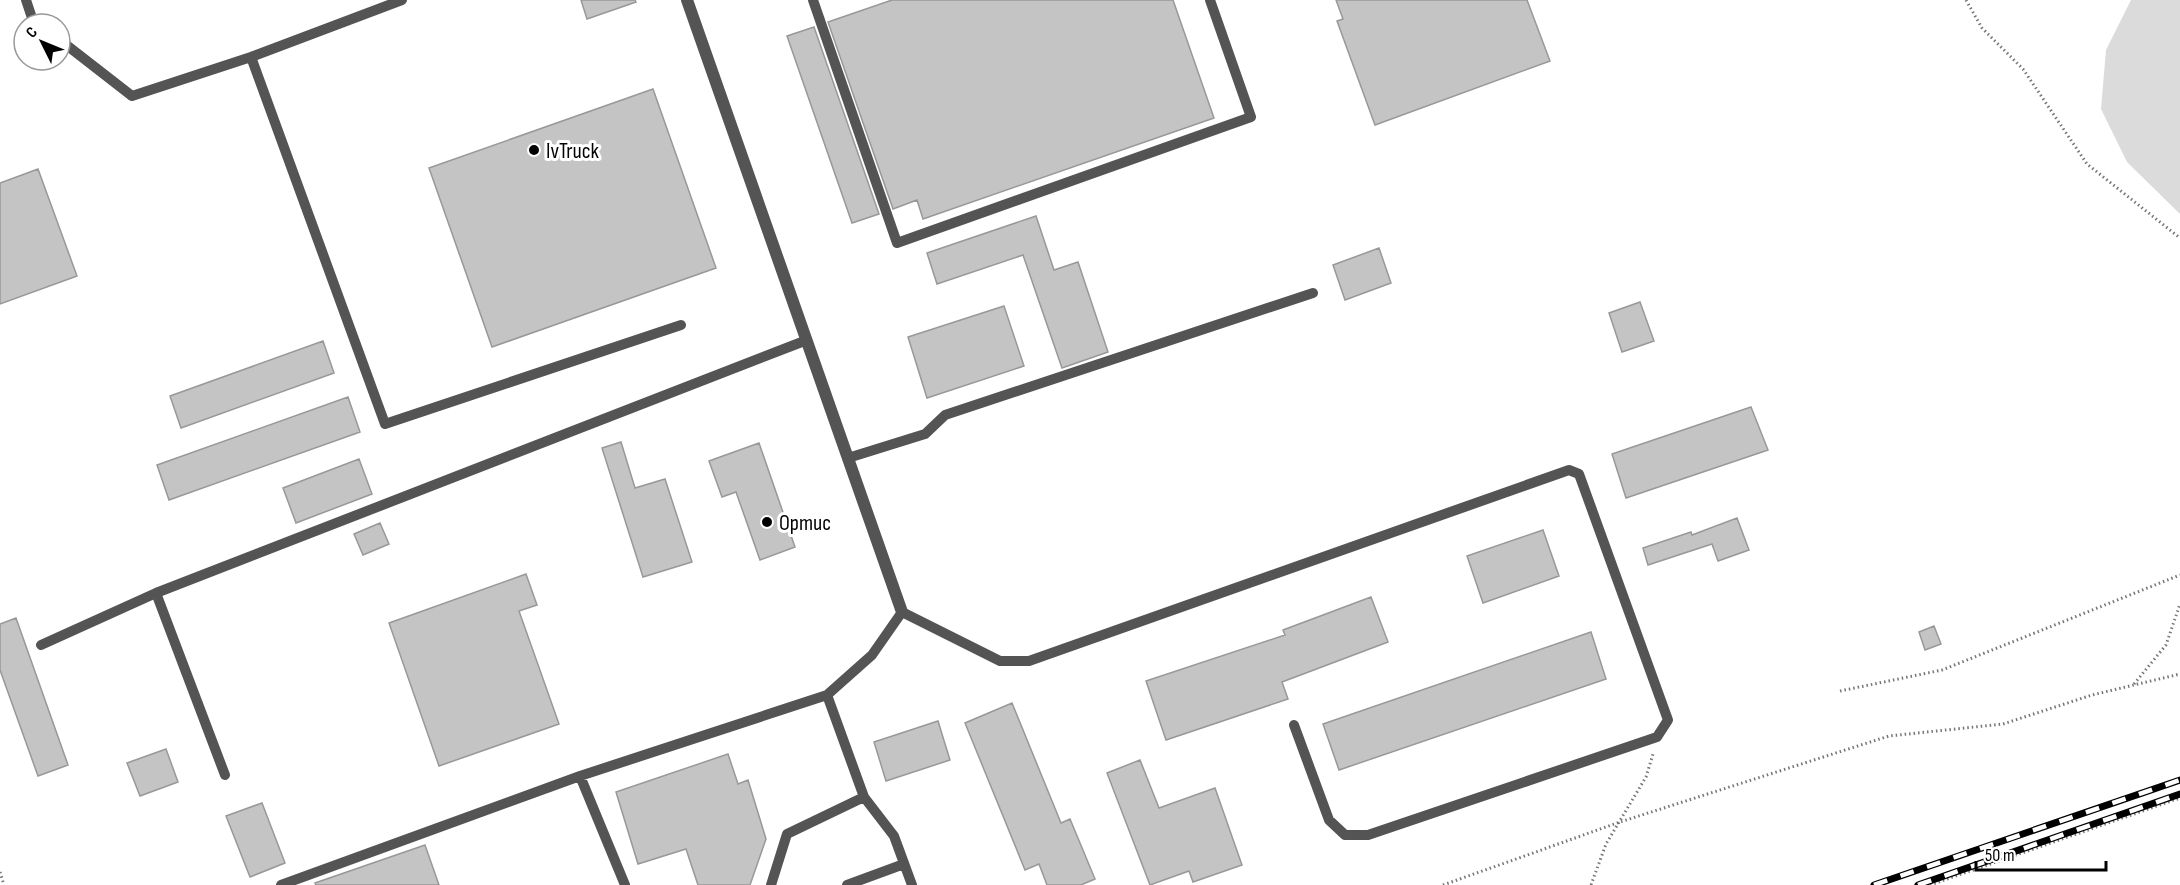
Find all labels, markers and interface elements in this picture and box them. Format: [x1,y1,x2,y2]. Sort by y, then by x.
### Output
north arrow [12,12,72,72]
text: С [22,23,42,42]
place label: IvTruck [546,138,600,165]
marker: IvTruck [527,143,541,157]
place label: Ортис [779,510,831,537]
marker: Ортис [760,515,774,529]
scale bar [1976,834,2106,872]
text: 50 m [1985,845,2015,866]

